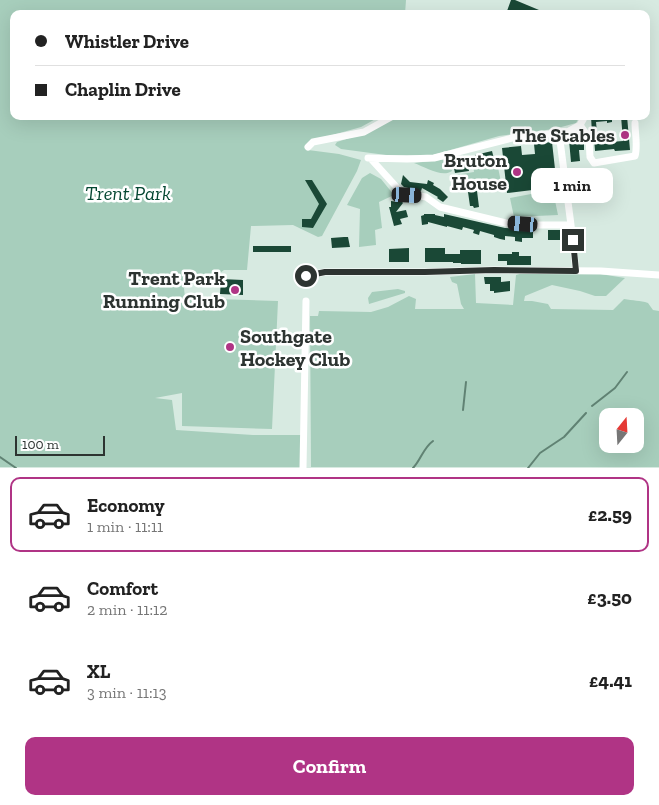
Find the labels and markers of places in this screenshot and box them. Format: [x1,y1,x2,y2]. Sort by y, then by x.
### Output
place label: The Stables [512,123,615,147]
marker: The Stables [619,129,631,141]
place label: Bruton House [444,148,507,195]
marker: Bruton House [511,166,523,178]
place label: Trent Park Running Club [103,266,225,313]
marker: Trent Park Running Club [229,284,241,296]
place label: Southgate Hockey Club [240,324,350,371]
marker: Southgate Hockey Club [224,341,236,353]

